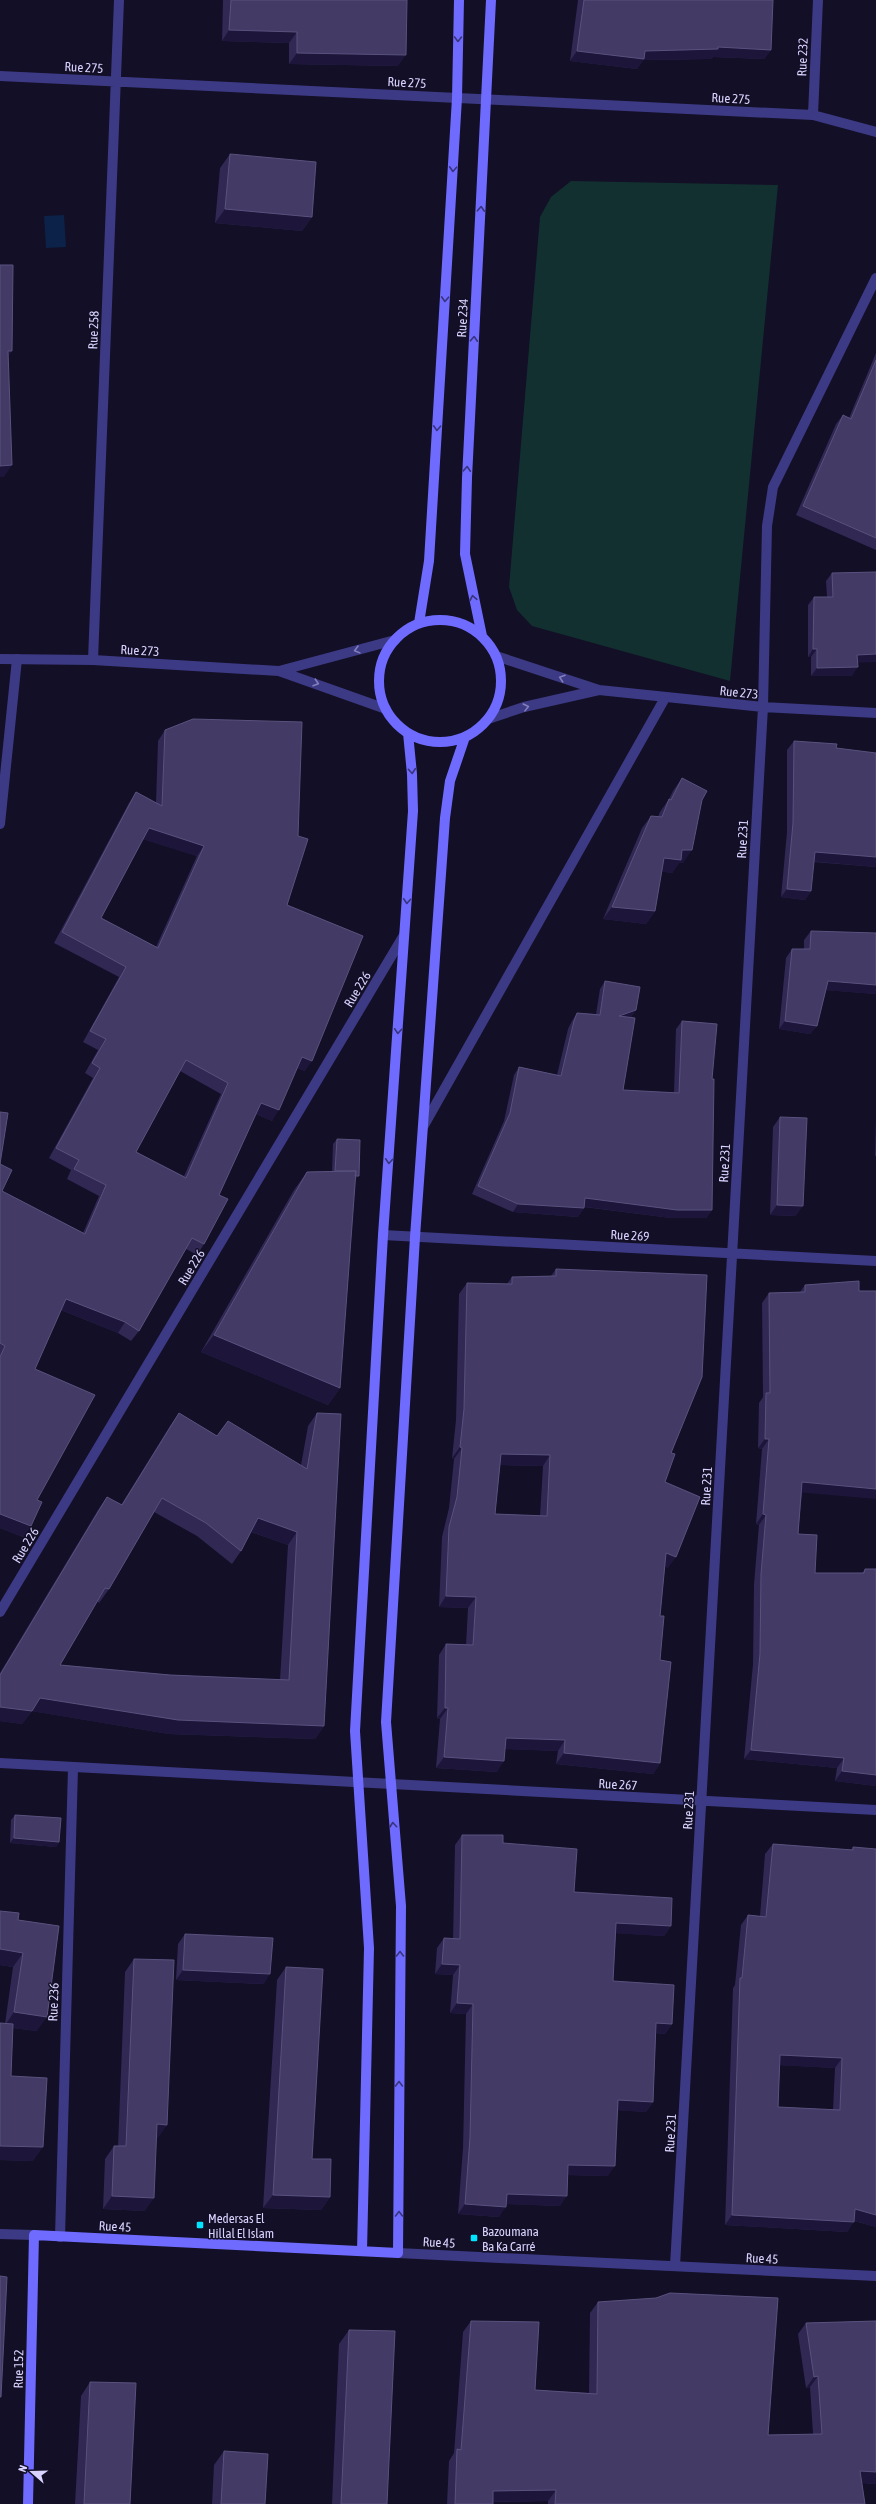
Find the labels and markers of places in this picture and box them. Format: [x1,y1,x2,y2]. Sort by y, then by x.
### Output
place label: Medersas El Hillal El Islam [208,2211,274,2241]
marker: Medersas El Hillal El Islam [195,2220,205,2230]
place label: Bazoumana Ba Ka Carré [482,2224,539,2254]
marker: Bazoumana Ba Ka Carré [469,2233,479,2243]

